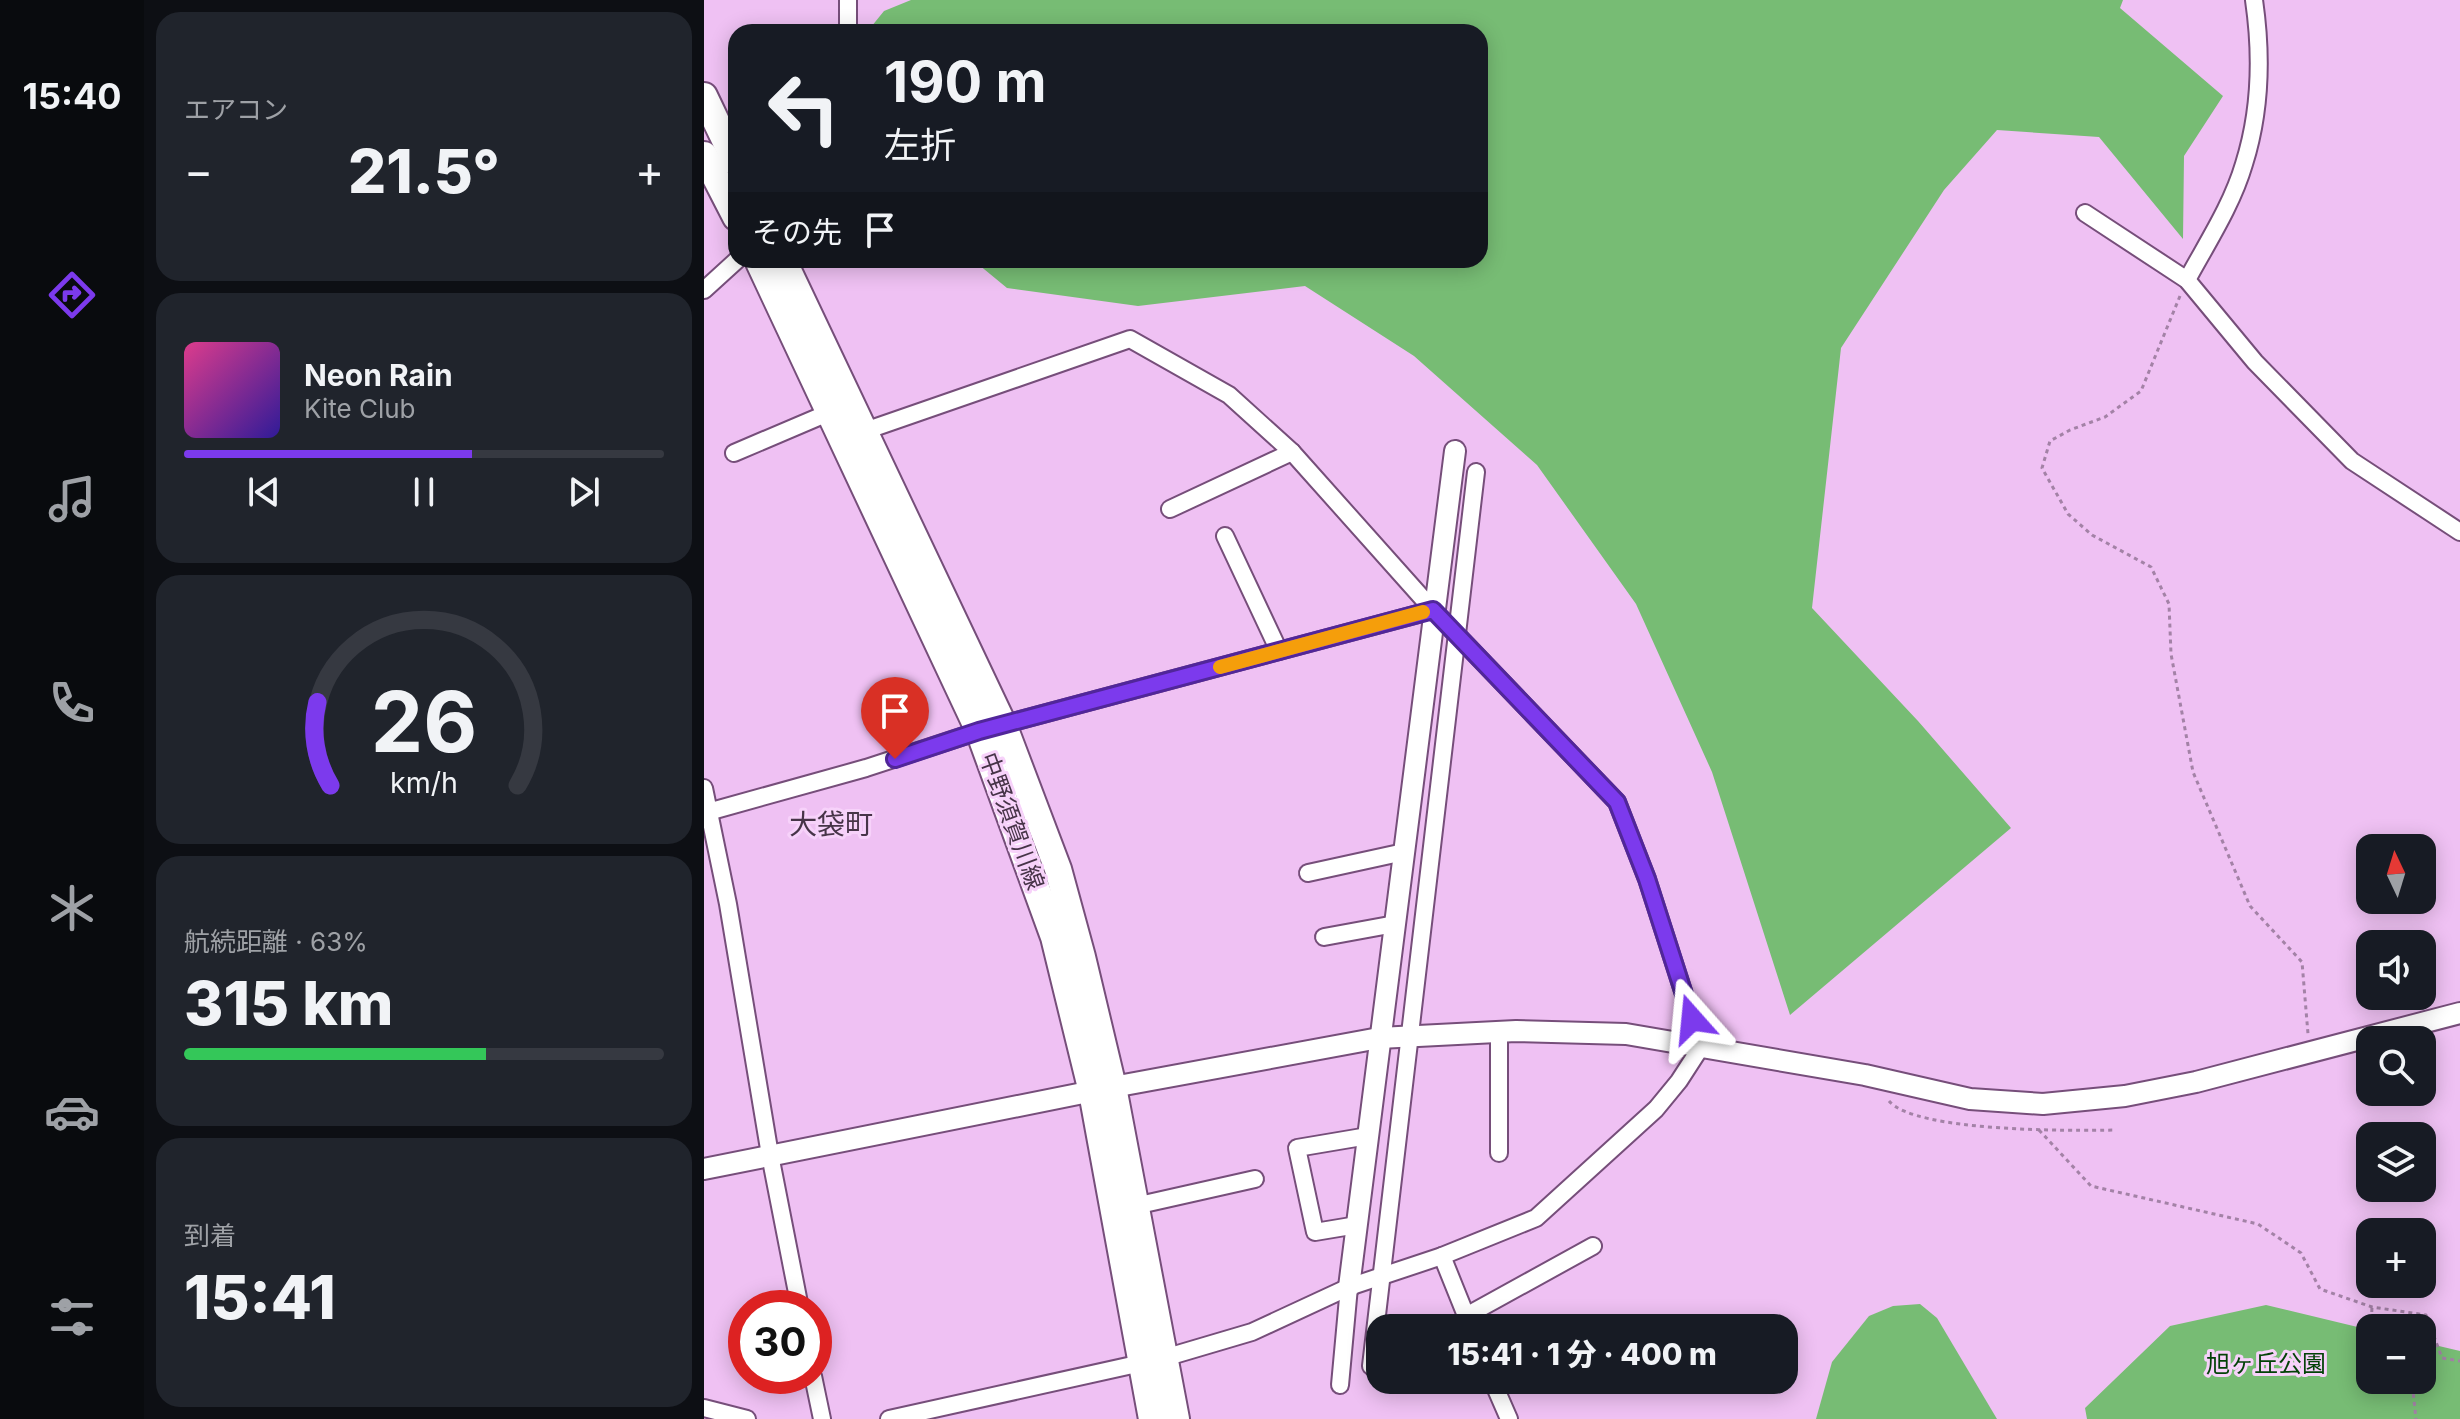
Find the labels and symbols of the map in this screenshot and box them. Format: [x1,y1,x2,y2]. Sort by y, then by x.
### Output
pin [861,677,929,759]
street label: 中野須賀川線 [974,748,1050,894]
district label: 大袋町 [789,807,873,841]
north arrow [2356,834,2436,914]
position arrow [1650,977,1734,1061]
speed limit sign: 30 [728,1290,832,1394]
park label: 旭ヶ丘公園 [2206,1349,2326,1378]

